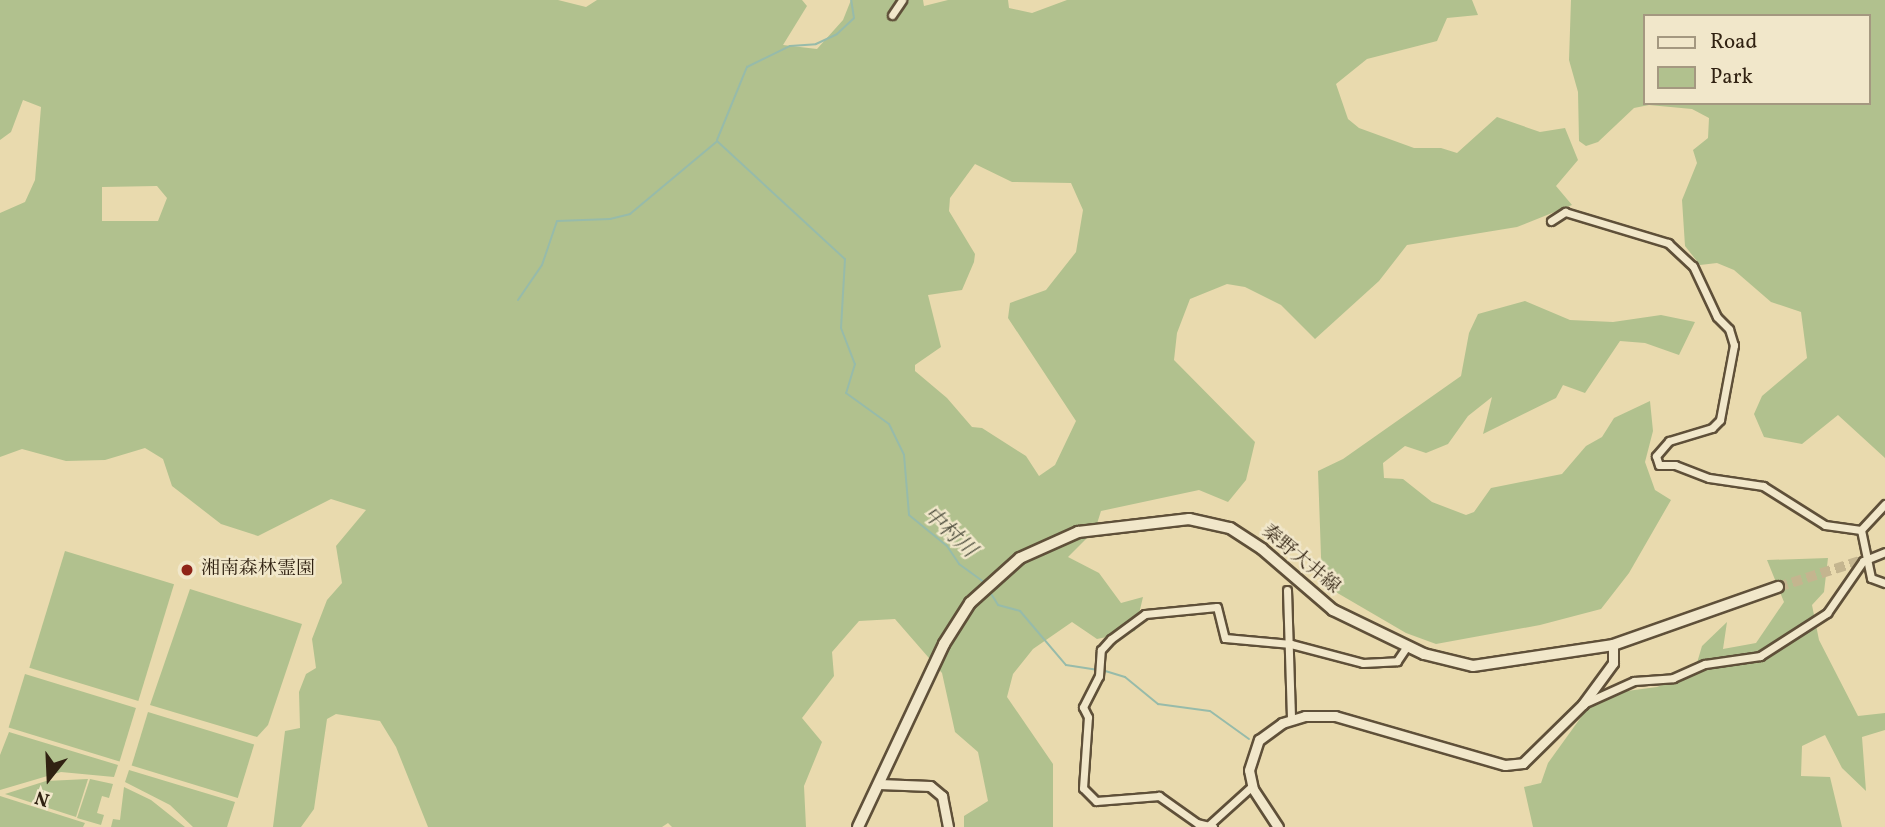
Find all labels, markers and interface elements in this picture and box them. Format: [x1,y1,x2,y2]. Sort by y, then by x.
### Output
legend [1644,14,1871,105]
text: Road [1710,28,1757,57]
text: Park [1710,63,1753,92]
water label: 中村川 [917,502,981,564]
street label: 秦野大井線 [1256,521,1344,599]
place label: 湘南森林霊園 [201,559,315,581]
marker: 湘南森林霊園 [179,562,195,578]
north arrow [14,743,84,813]
text: N [32,783,53,812]

